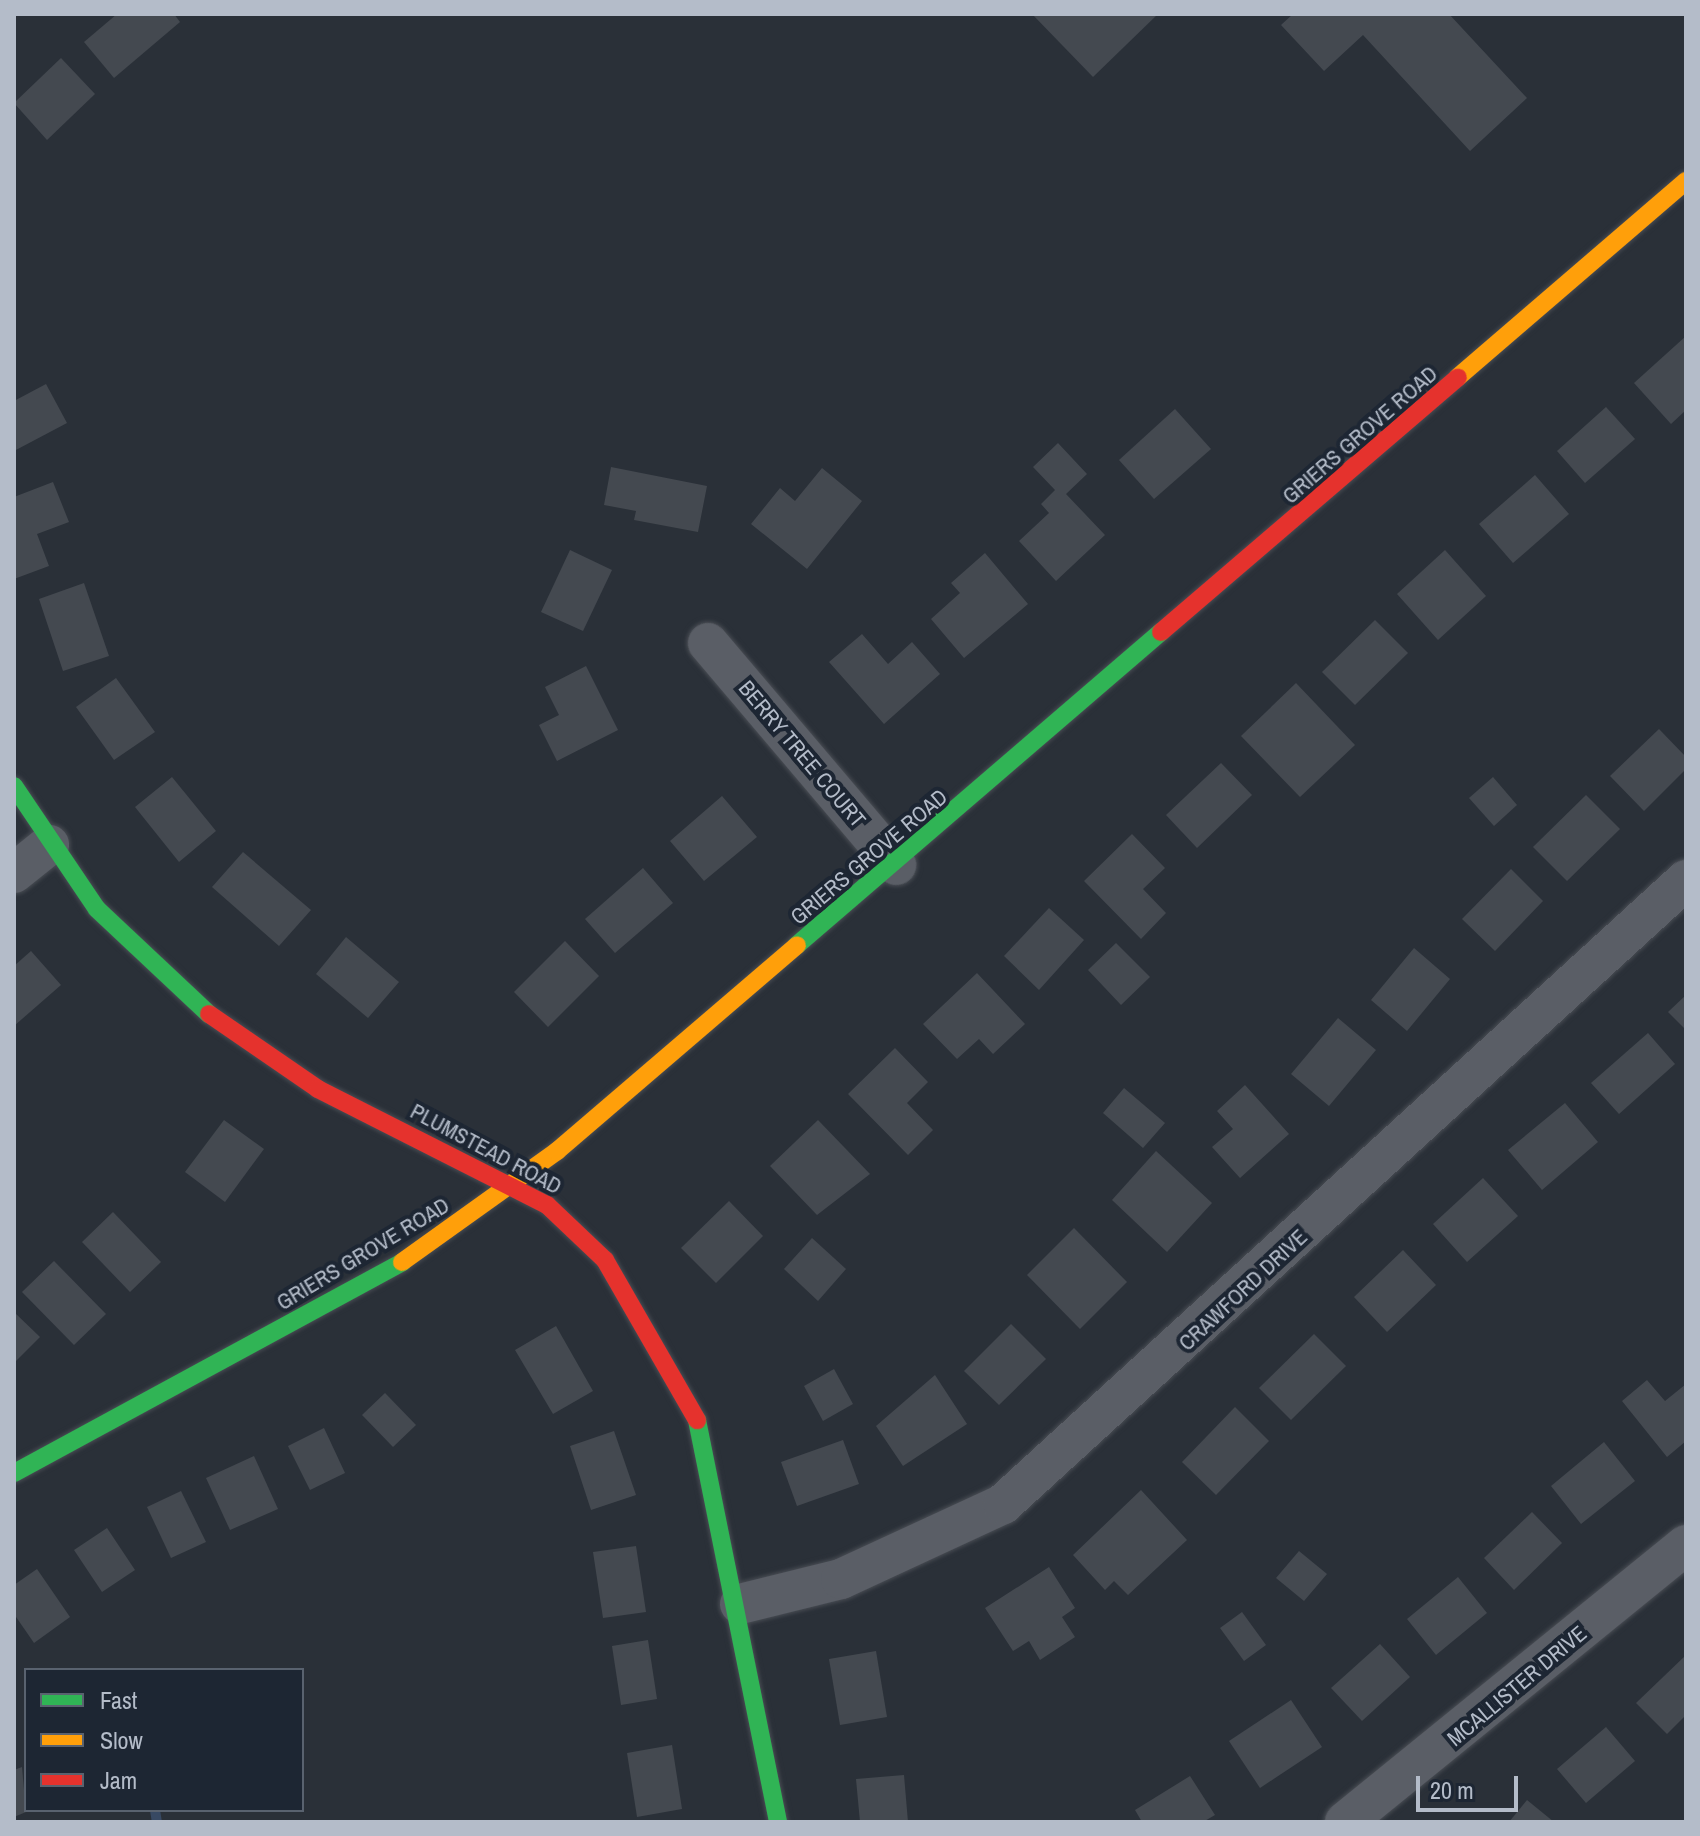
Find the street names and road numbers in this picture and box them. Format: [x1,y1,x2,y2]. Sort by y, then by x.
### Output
street label: GRIERS GROVE ROAD [1277,361,1443,509]
street label: BERRY TREE COURT [733,675,871,833]
street label: GRIERS GROVE ROAD [785,784,953,930]
street label: PLUMSTEAD ROAD [406,1098,566,1200]
street label: GRIERS GROVE ROAD [272,1192,454,1316]
street label: CRAWFORD DRIVE [1173,1224,1313,1356]
street label: MCALLISTER DRIVE [1442,1620,1592,1752]

